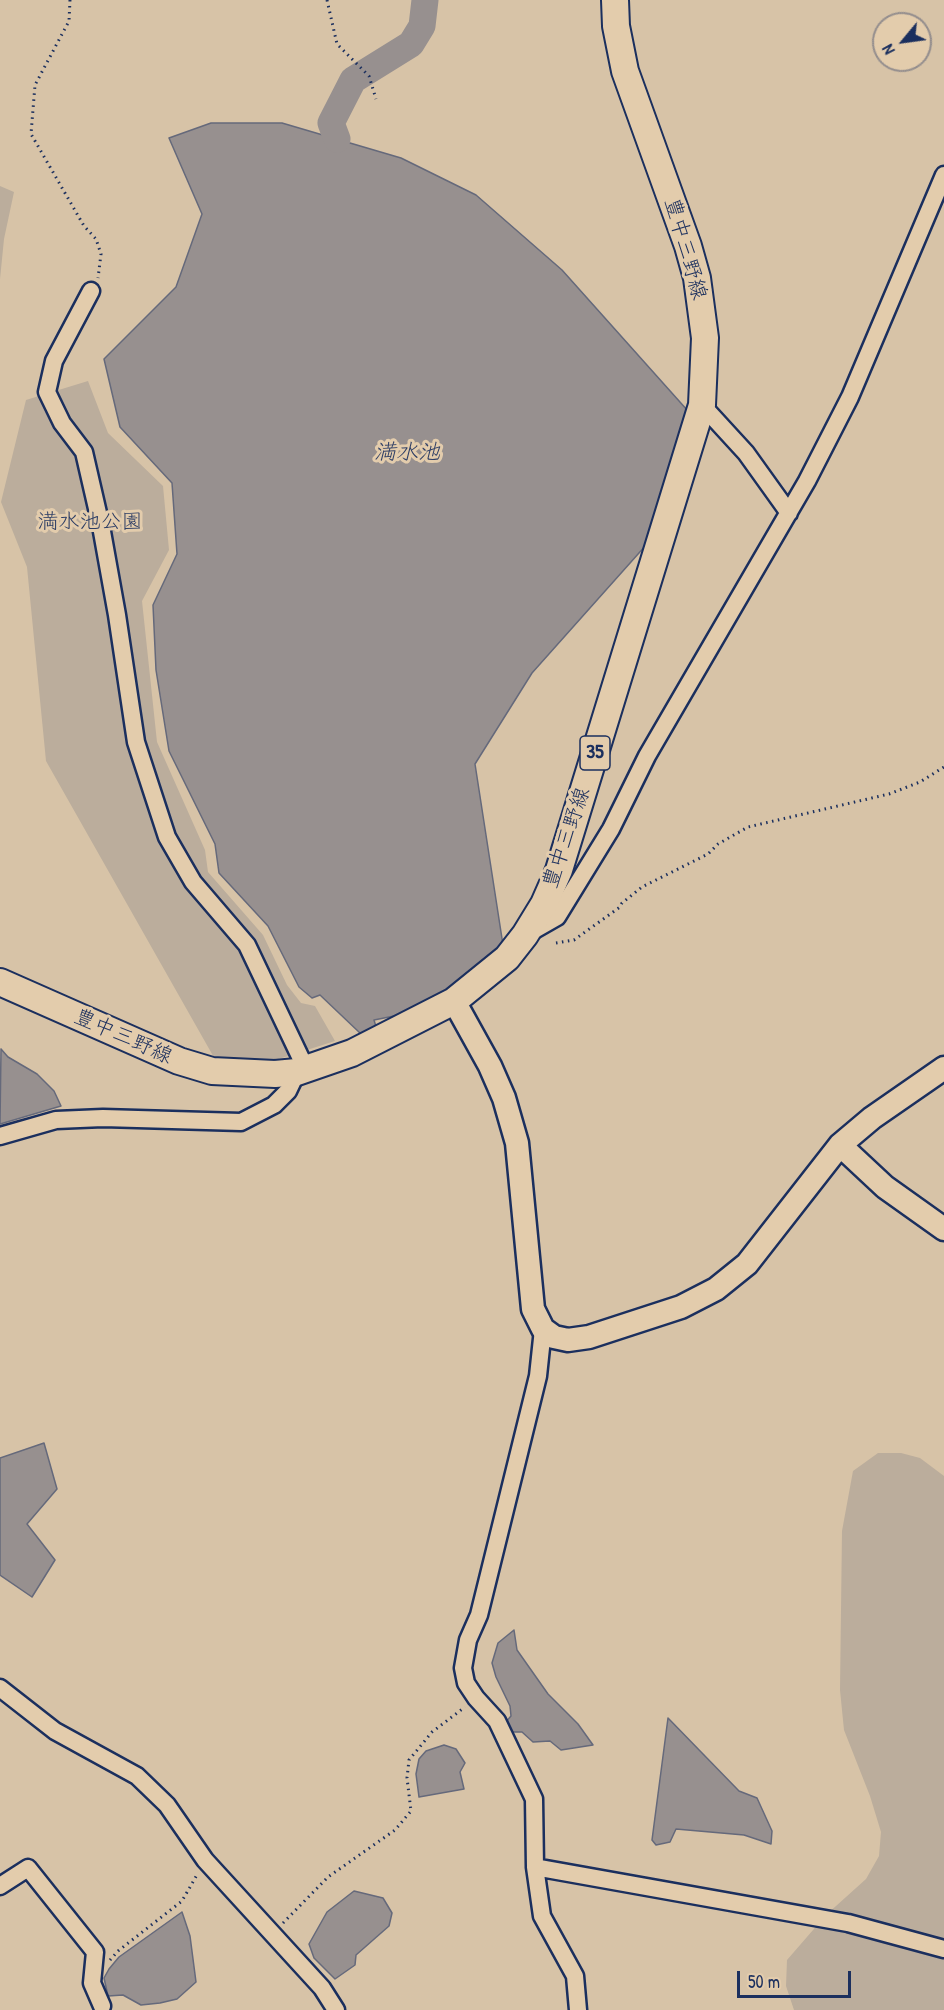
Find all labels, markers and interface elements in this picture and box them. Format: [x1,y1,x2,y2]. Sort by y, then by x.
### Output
north arrow [872,12,932,72]
text: N [876,41,900,59]
street label: 豊中三野線 [658,195,712,303]
water label: 満水池 [374,440,440,466]
park label: 満水池公園 [38,509,142,535]
road number: 35 [580,736,610,770]
street label: 豊中三野線 [538,784,596,892]
street label: 豊中三野線 [70,1004,176,1070]
scale bar [740,1959,854,1997]
text: 50 m [748,1969,780,1994]

